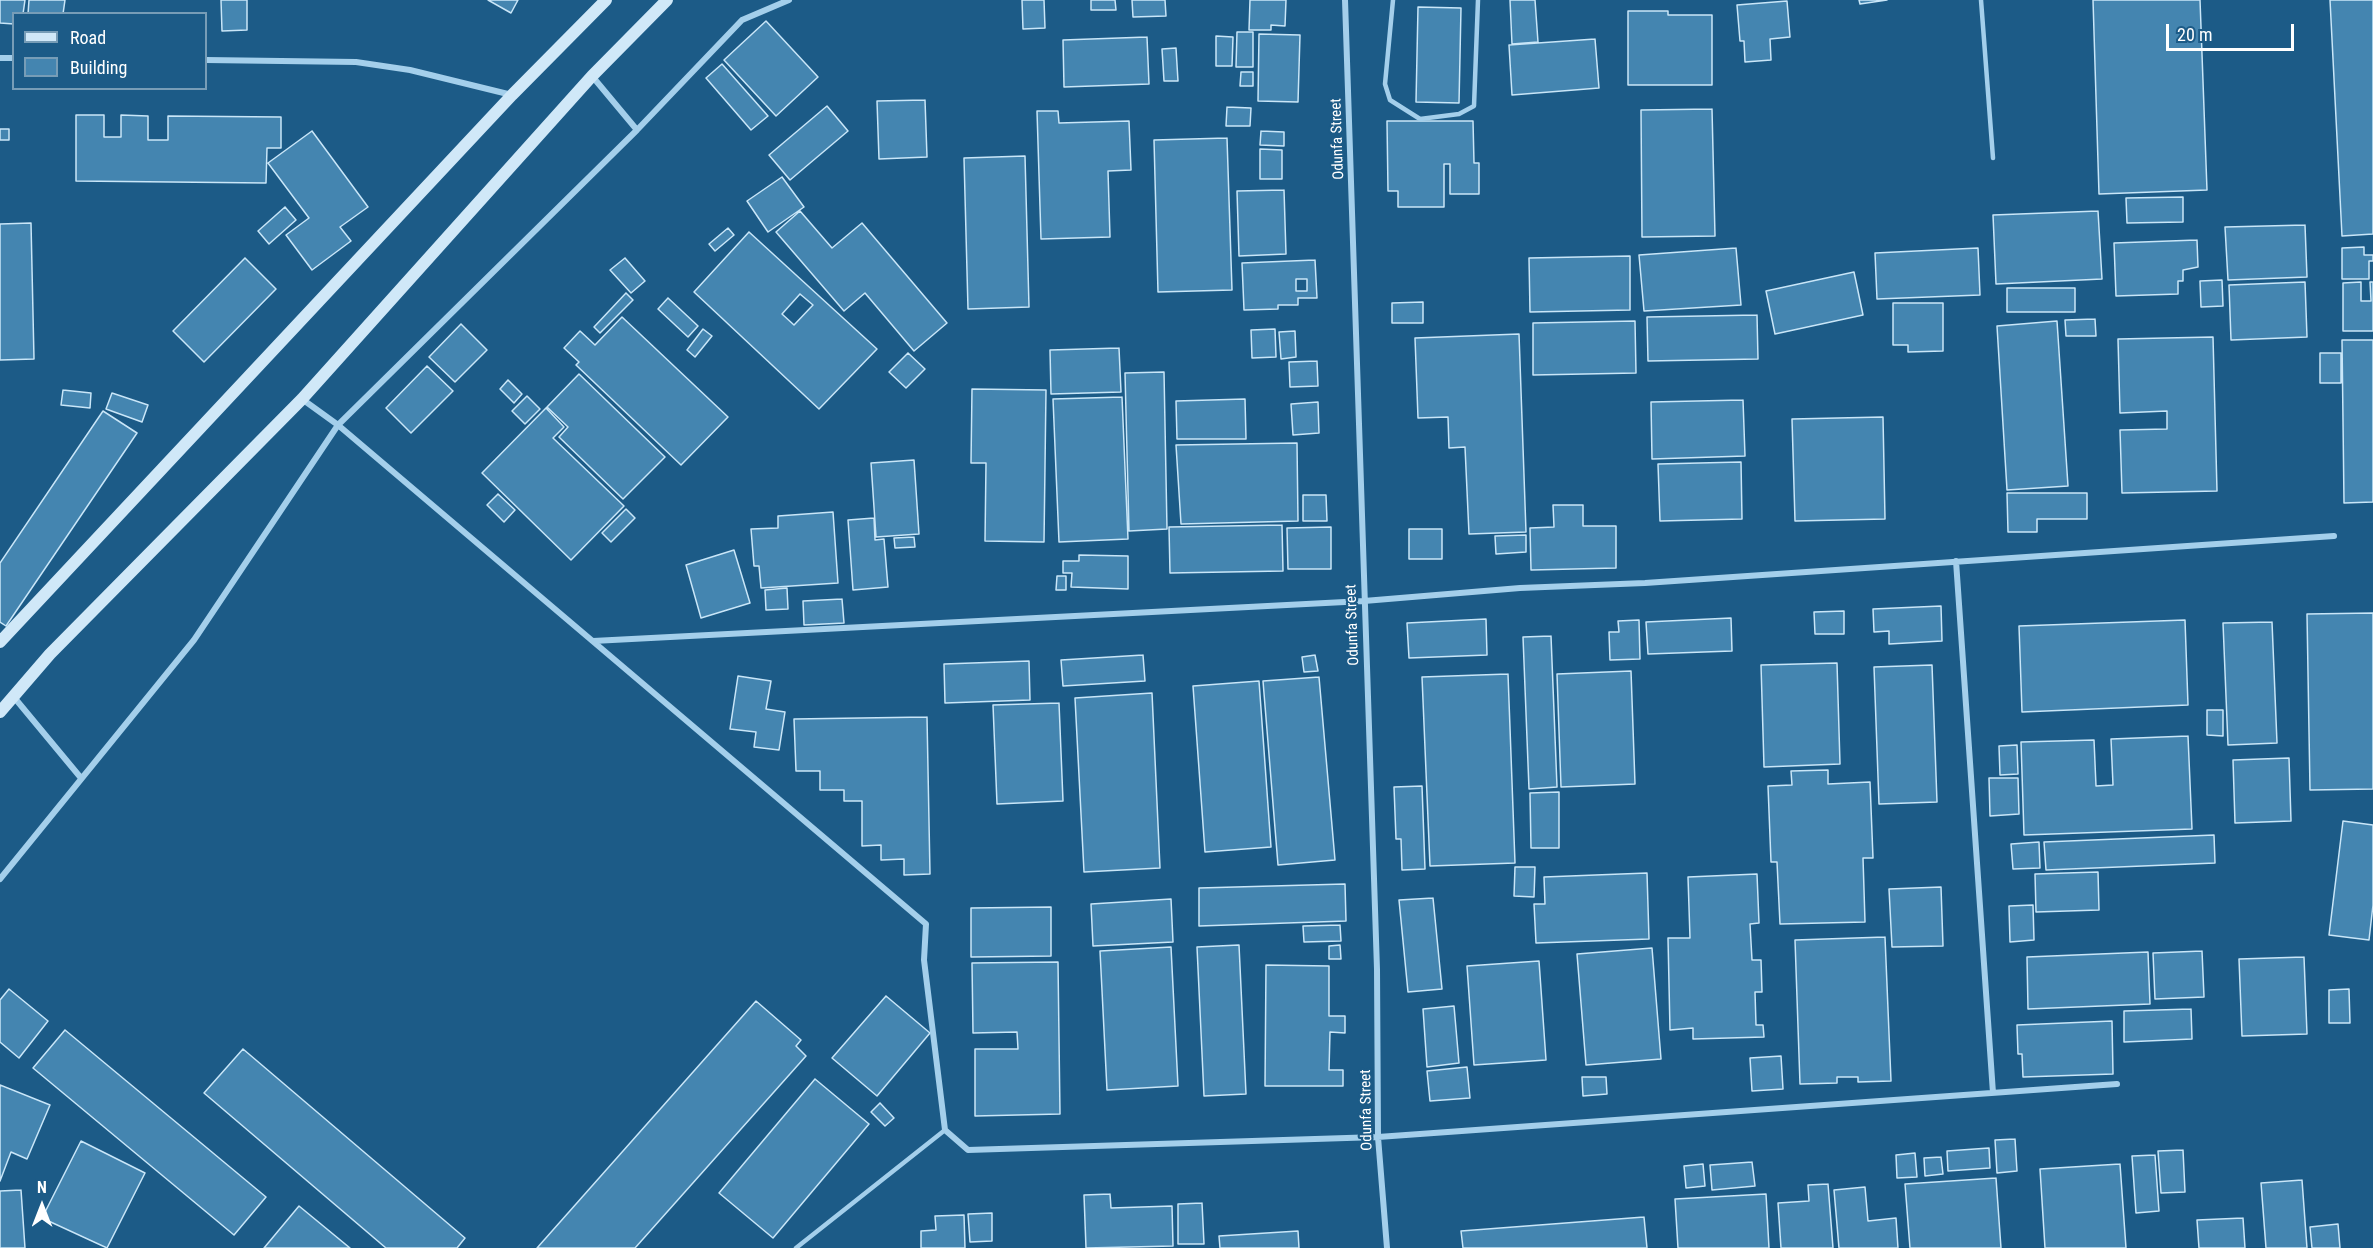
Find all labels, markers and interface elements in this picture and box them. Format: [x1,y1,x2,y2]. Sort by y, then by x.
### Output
legend [12,12,207,90]
scale bar [2169,12,2296,50]
text: 20 m [2177,24,2212,45]
text: Road [70,27,106,48]
text: Building [70,57,127,78]
street label: Odunfa Street [1328,98,1348,180]
street label: Odunfa Street [1343,584,1363,666]
street label: Odunfa Street [1357,1069,1377,1151]
north arrow [12,1176,72,1236]
text: N [37,1178,47,1197]

